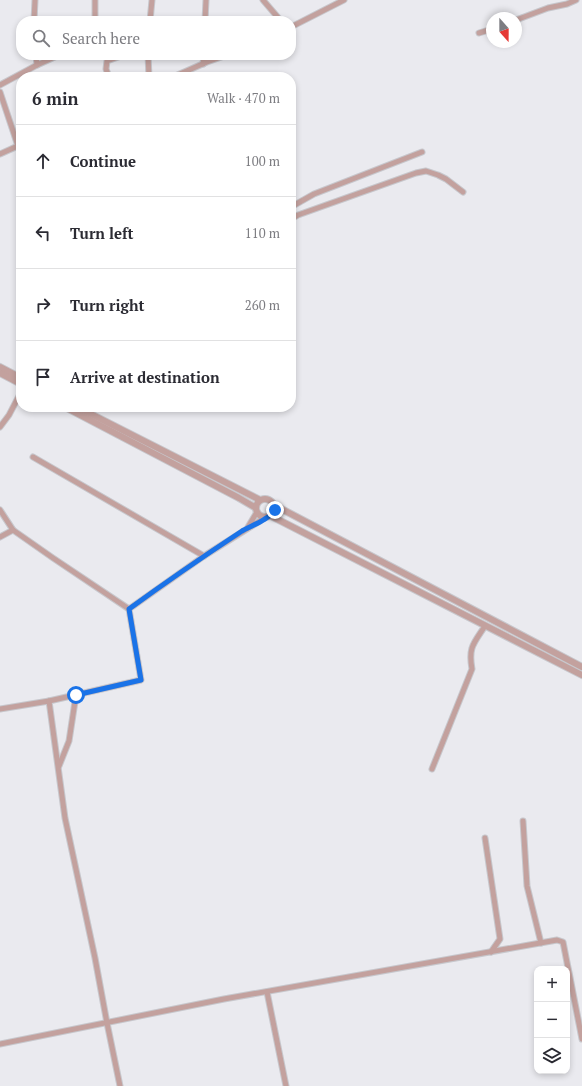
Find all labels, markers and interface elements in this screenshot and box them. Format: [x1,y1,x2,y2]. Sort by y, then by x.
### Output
north arrow [486,12,522,48]
search box [16,16,296,60]
icon: search [30,27,52,49]
text: Search here [62,28,140,48]
text: 6 min [32,87,79,110]
text: Walk · 470 m [207,89,280,107]
icon: ahead [32,150,54,172]
text: Continue [70,151,136,171]
text: 100 m [245,152,280,170]
icon: left [32,222,54,244]
text: Turn left [70,223,134,243]
text: 110 m [245,224,280,242]
icon: right [32,294,54,316]
text: Turn right [70,295,145,315]
text: 260 m [245,296,280,314]
icon: arrive [32,366,54,388]
text: Arrive at destination [70,367,220,387]
route end [266,501,284,519]
route start [67,686,85,704]
map controls [534,966,570,1074]
button: + [534,966,570,1002]
button: − [534,1002,570,1038]
button: layers [534,1038,570,1074]

